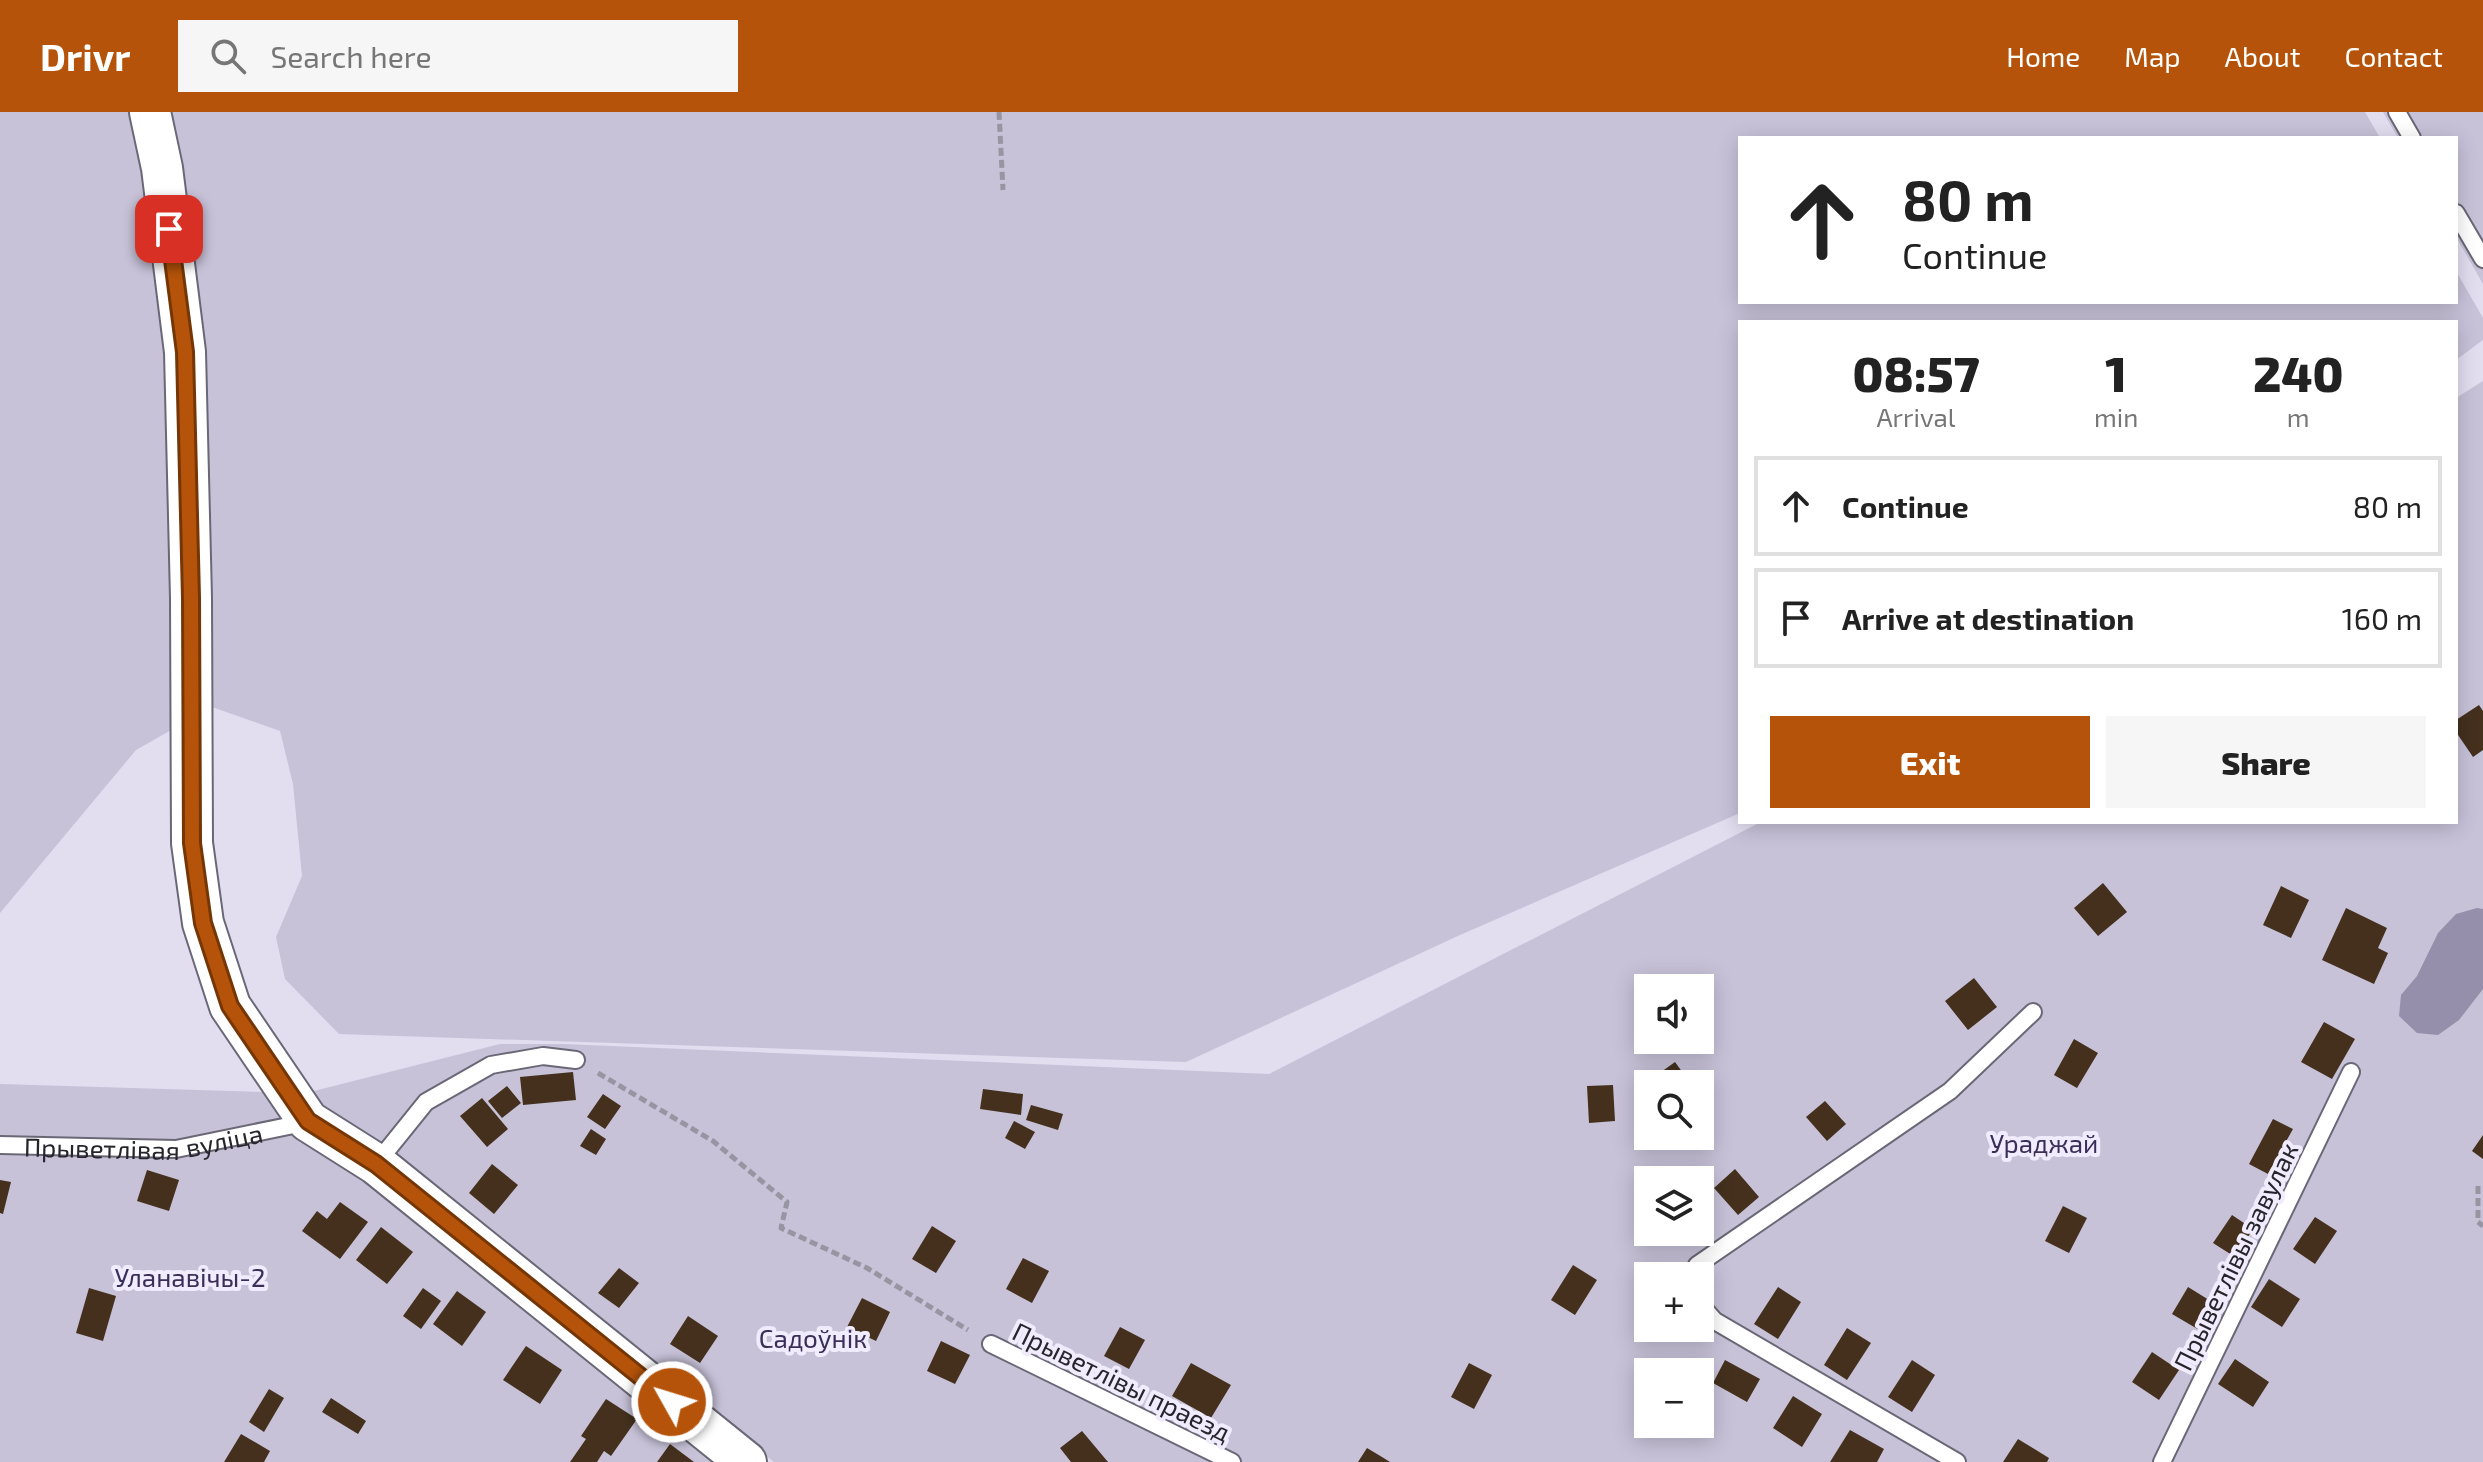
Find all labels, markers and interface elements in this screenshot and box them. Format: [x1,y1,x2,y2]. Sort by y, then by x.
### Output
search box [178,20,738,92]
text: Drivr [40,33,130,79]
icon: search [206,34,250,78]
text: Search here [270,38,432,74]
text: Home [2006,39,2080,73]
text: Map [2124,39,2181,73]
text: About [2225,39,2300,73]
text: Contact [2344,39,2443,73]
text: 80 m [1902,165,2034,232]
icon: ahead [1770,168,1874,272]
pin [135,195,203,263]
icon: arrive [147,207,191,251]
text: Continue [1902,233,2047,276]
text: 08:57 [1853,344,1979,402]
text: 1 [2105,344,2127,402]
text: 240 [2253,344,2343,402]
text: Arrival [1876,401,1956,432]
text: min [2094,401,2138,432]
text: m [2287,401,2310,432]
icon: ahead [1774,484,1818,528]
text: Continue [1842,488,1969,524]
text: 80 m [2353,488,2422,524]
icon: arrive [1774,596,1818,640]
text: Arrive at destination [1842,600,2134,636]
text: 160 m [2342,600,2422,636]
button: Exit [1770,716,2090,808]
button: Share [2106,716,2426,808]
map controls [1634,974,1714,1438]
button: sound [1634,974,1714,1054]
button: search [1634,1070,1714,1150]
street label: Прыветлівая вуліца [24,1116,265,1165]
park label: Ураджай [1990,1127,2098,1158]
street label: Прыветлівы завулак [2166,1137,2305,1375]
button: layers [1634,1166,1714,1246]
park label: Уланавічы-2 [114,1261,266,1292]
button: + [1634,1262,1714,1342]
street label: Прыветлівы праезд [1008,1315,1236,1447]
park label: Садоўнік [759,1322,867,1354]
button: − [1634,1358,1714,1438]
position arrow [630,1360,714,1444]

